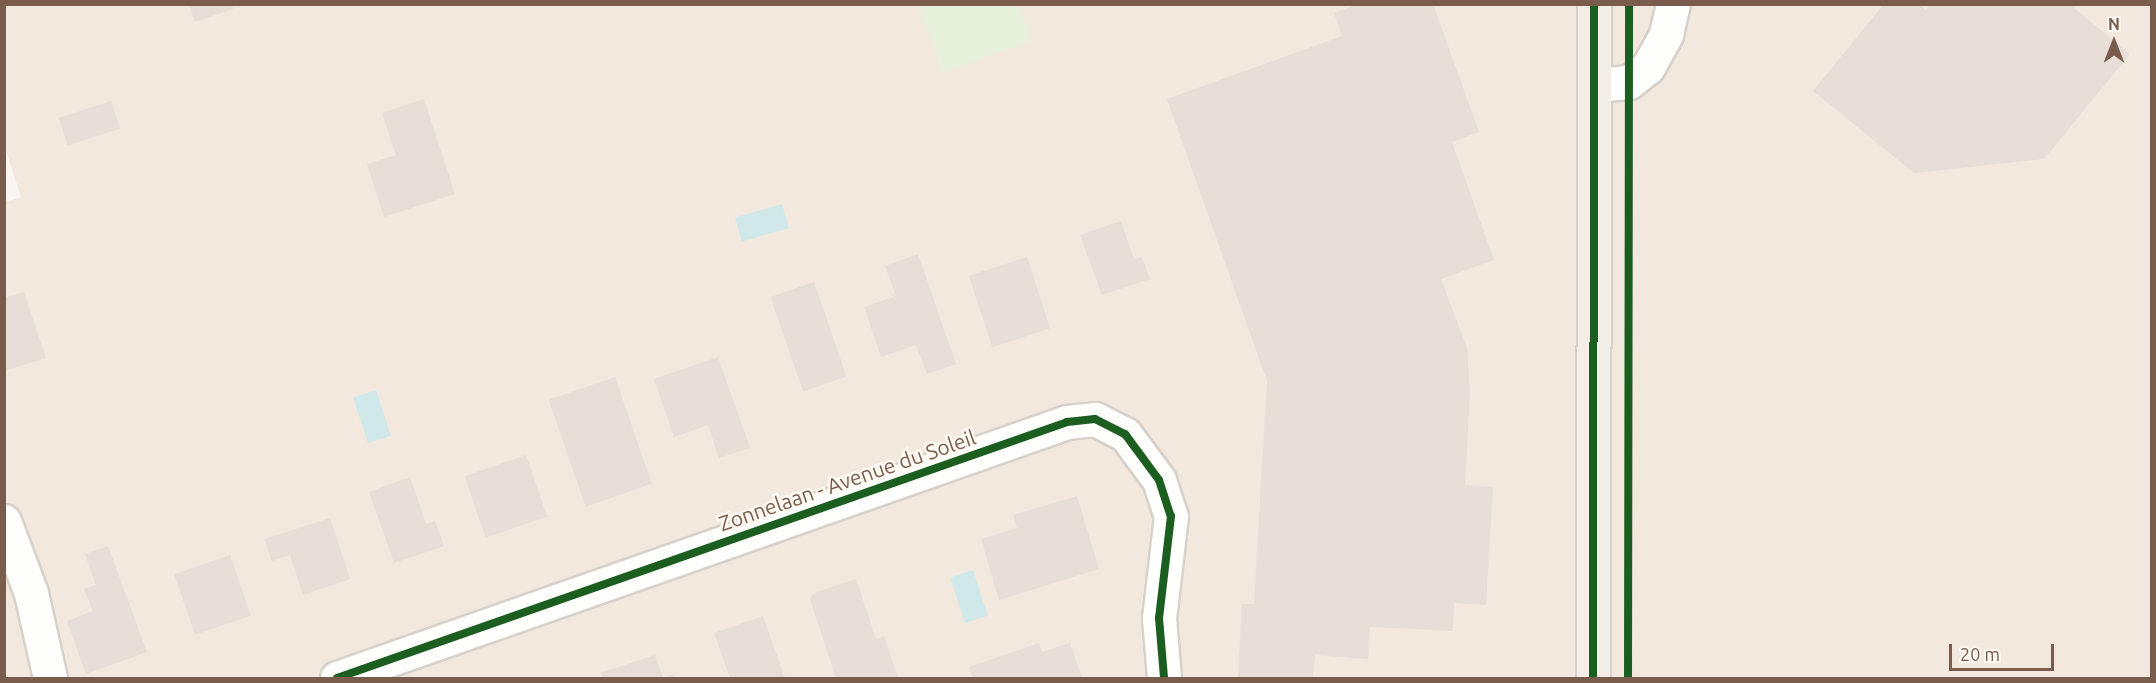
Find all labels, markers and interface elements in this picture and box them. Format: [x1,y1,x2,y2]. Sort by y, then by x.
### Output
north arrow [2084,12,2144,72]
text: N [2108,15,2120,33]
street label: Zonnelaan - Avenue du Soleil [715,424,979,536]
scale bar [1952,632,2057,670]
text: 20 m [1960,644,2000,664]

